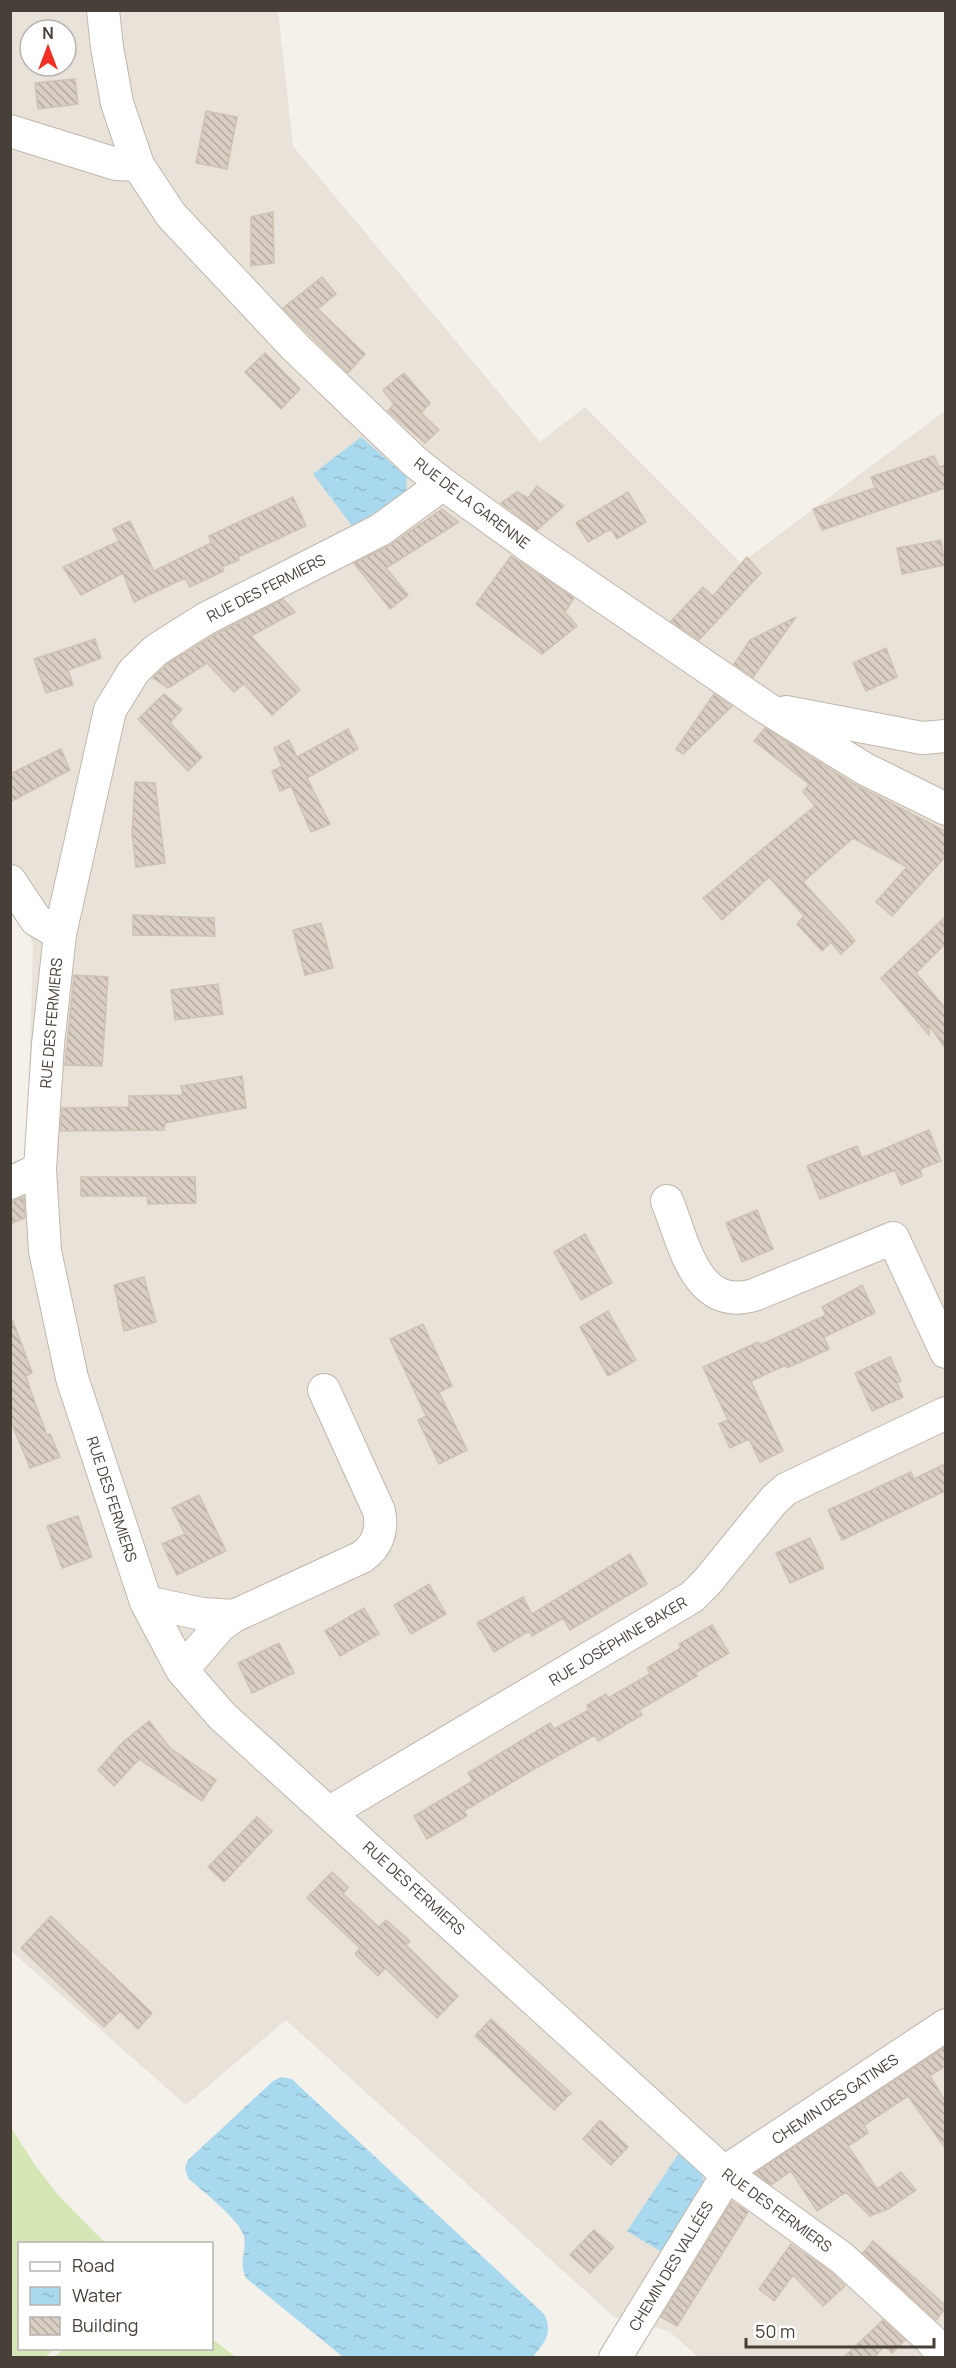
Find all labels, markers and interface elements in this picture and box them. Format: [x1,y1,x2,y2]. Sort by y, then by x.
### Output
north arrow [18,18,78,78]
text: N [42,22,54,44]
street label: RUE DE LA GARENNE [410,452,534,554]
street label: RUE DES FERMIERS [203,549,329,627]
street label: RUE DES FERMIERS [35,957,67,1089]
street label: RUE DES FERMIERS [82,1433,142,1565]
street label: RUE JOSÉPHINE BAKER [545,1591,691,1691]
street label: RUE DES FERMIERS [358,1836,470,1940]
street label: CHEMIN DES GATINES [768,2049,902,2149]
street label: RUE DES FERMIERS [718,2163,836,2257]
street label: CHEMIN DES VALLÉES [624,2197,718,2335]
legend [18,2242,213,2350]
text: Road [72,2253,115,2277]
text: Water [72,2283,122,2307]
scale bar [746,2311,934,2349]
text: Building [72,2313,138,2337]
text: 50 m [755,2319,795,2343]

